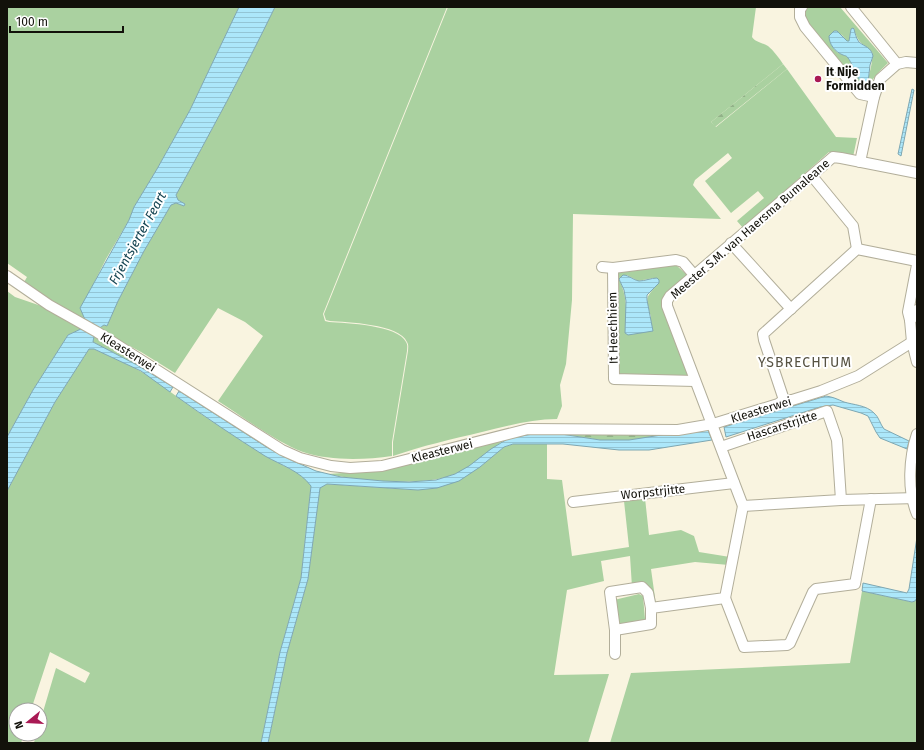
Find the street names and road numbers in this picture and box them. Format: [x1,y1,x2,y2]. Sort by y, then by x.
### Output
street label: Meester S.M. van Haersma Bumaleane [668,156,832,302]
street label: It Heechhiem [605,292,621,364]
street label: Kleasterwei [98,329,158,375]
street label: Kleasterwei [729,394,793,426]
street label: Hascarstrjitte [745,408,819,444]
street label: Kleasterwei [410,437,474,465]
street label: Worpstrjitte [620,482,686,502]

